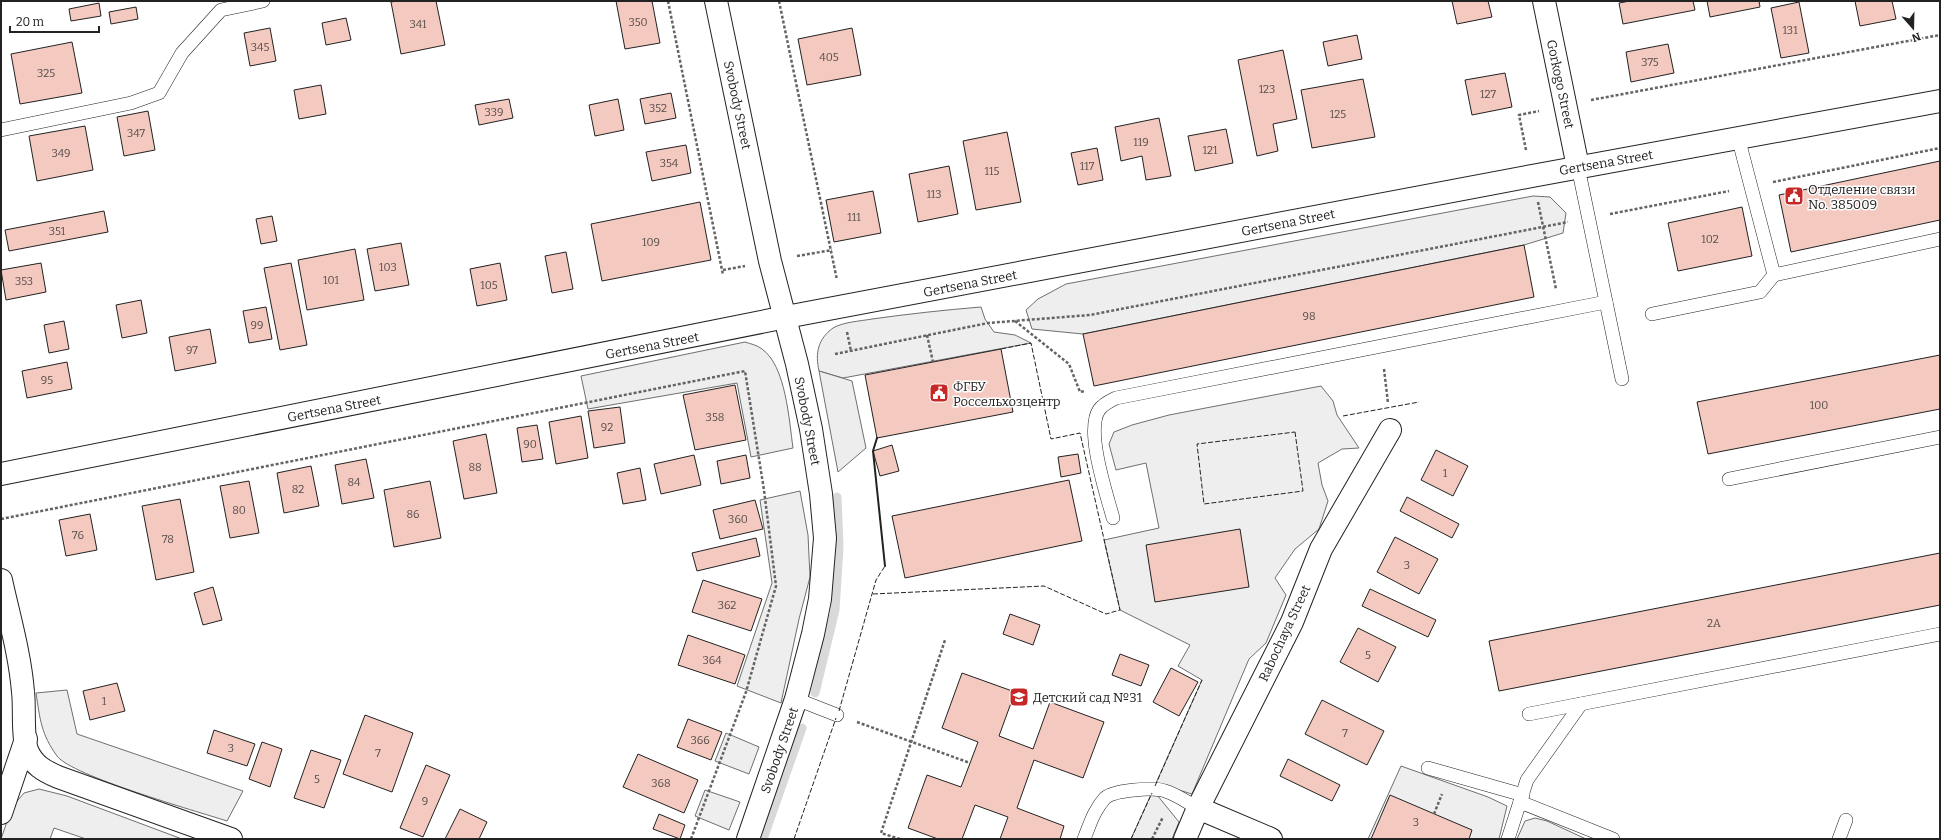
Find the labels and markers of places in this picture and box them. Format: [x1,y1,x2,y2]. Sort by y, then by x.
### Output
place label: Отделение связи No. 385009 [1808,182,1916,212]
public building icon: Отделение связи No. 385009 [1783,185,1805,207]
place label: ФГБУ Россельхозцентр [953,379,1061,409]
public building icon: ФГБУ Россельхозцентр [928,382,950,404]
school or university icon: Детский сад №31 [1008,686,1030,708]
place label: Детский сад №31 [1033,690,1143,705]

